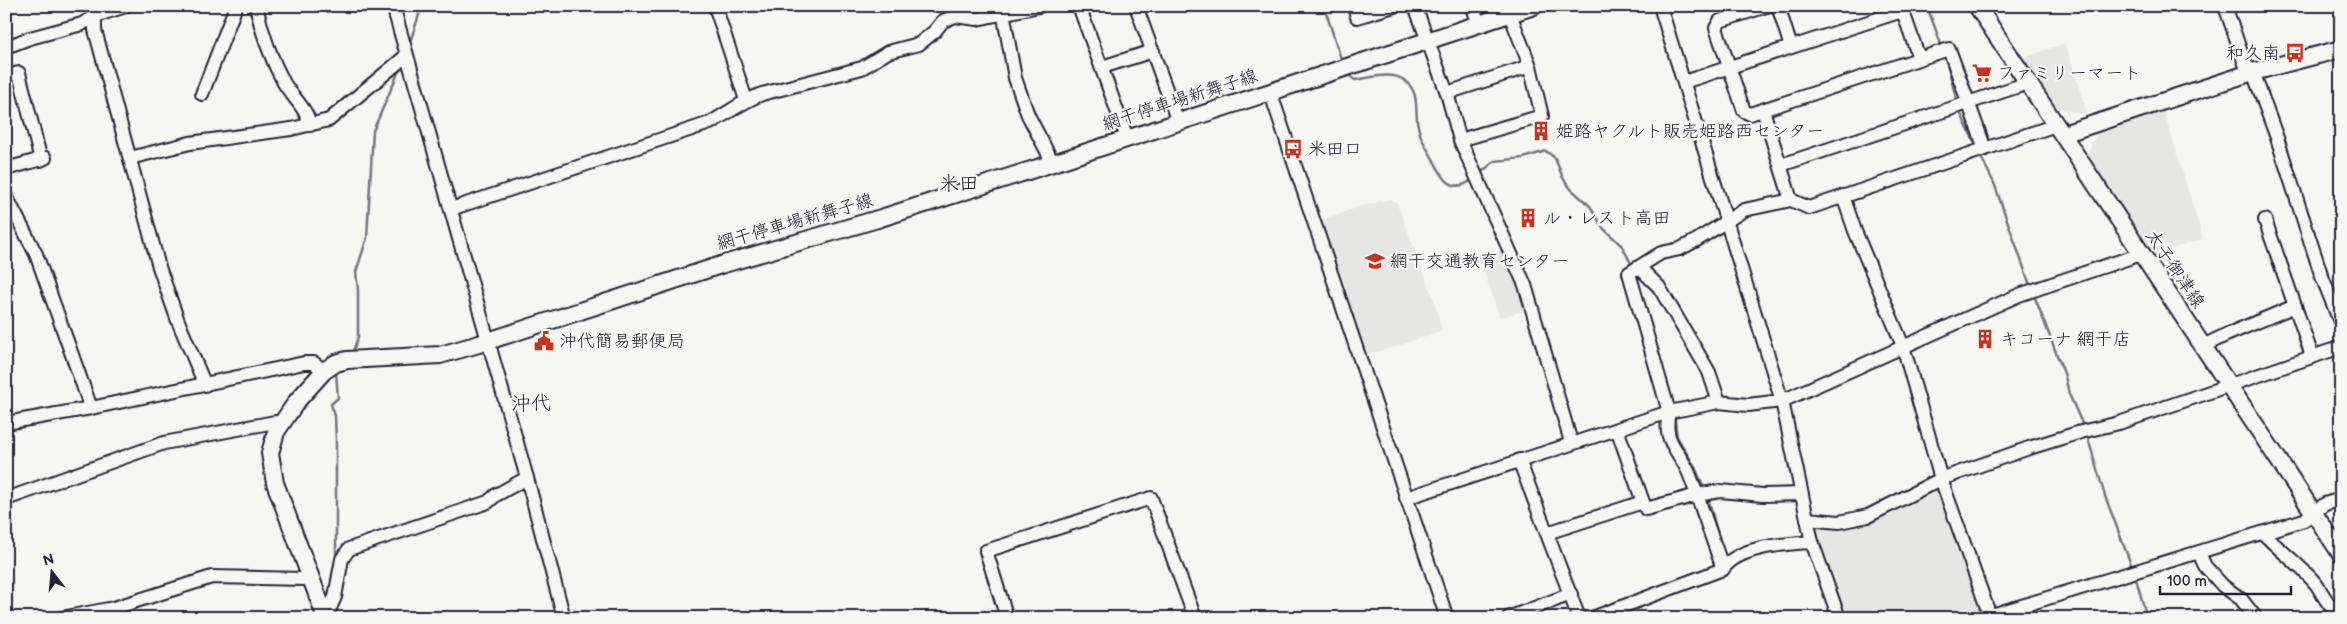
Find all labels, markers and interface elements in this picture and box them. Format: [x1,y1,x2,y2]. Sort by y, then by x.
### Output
bus stop icon: 和久南 [2284,42,2306,64]
place label: 和久南 [2226,43,2280,64]
supermarket icon: ファミリーマート [1971,62,1993,84]
place label: ファミリーマート [1997,63,2141,84]
street label: 網干停車場新舞子線 [1100,65,1260,135]
building icon: 姫路ヤクルト販売姫路西センター [1530,120,1552,142]
place label: 姫路ヤクルト販売姫路西センター [1556,121,1824,142]
bus stop icon: 米田口 [1282,138,1304,160]
place label: 米田口 [1308,139,1362,160]
district label: 米田 [939,172,979,196]
street label: 網干停車場新舞子線 [714,190,876,254]
building icon: ル・レスト高田 [1517,207,1539,229]
place label: ル・レスト高田 [1543,208,1670,229]
street label: 太子御津線 [2141,226,2209,312]
school or university icon: 網干交通教育センター [1364,250,1386,272]
place label: 網干交通教育センター [1390,251,1569,272]
building icon: キコーナ 網干店 [1974,328,1996,350]
place label: キコーナ 網干店 [2000,329,2131,350]
public building icon: 沖代簡易郵便局 [533,330,555,352]
place label: 沖代簡易郵便局 [559,331,685,352]
district label: 沖代 [511,392,551,416]
north arrow [28,546,78,596]
text: N [41,550,56,570]
scale bar [2160,564,2291,596]
text: 100 m [2167,572,2207,591]

